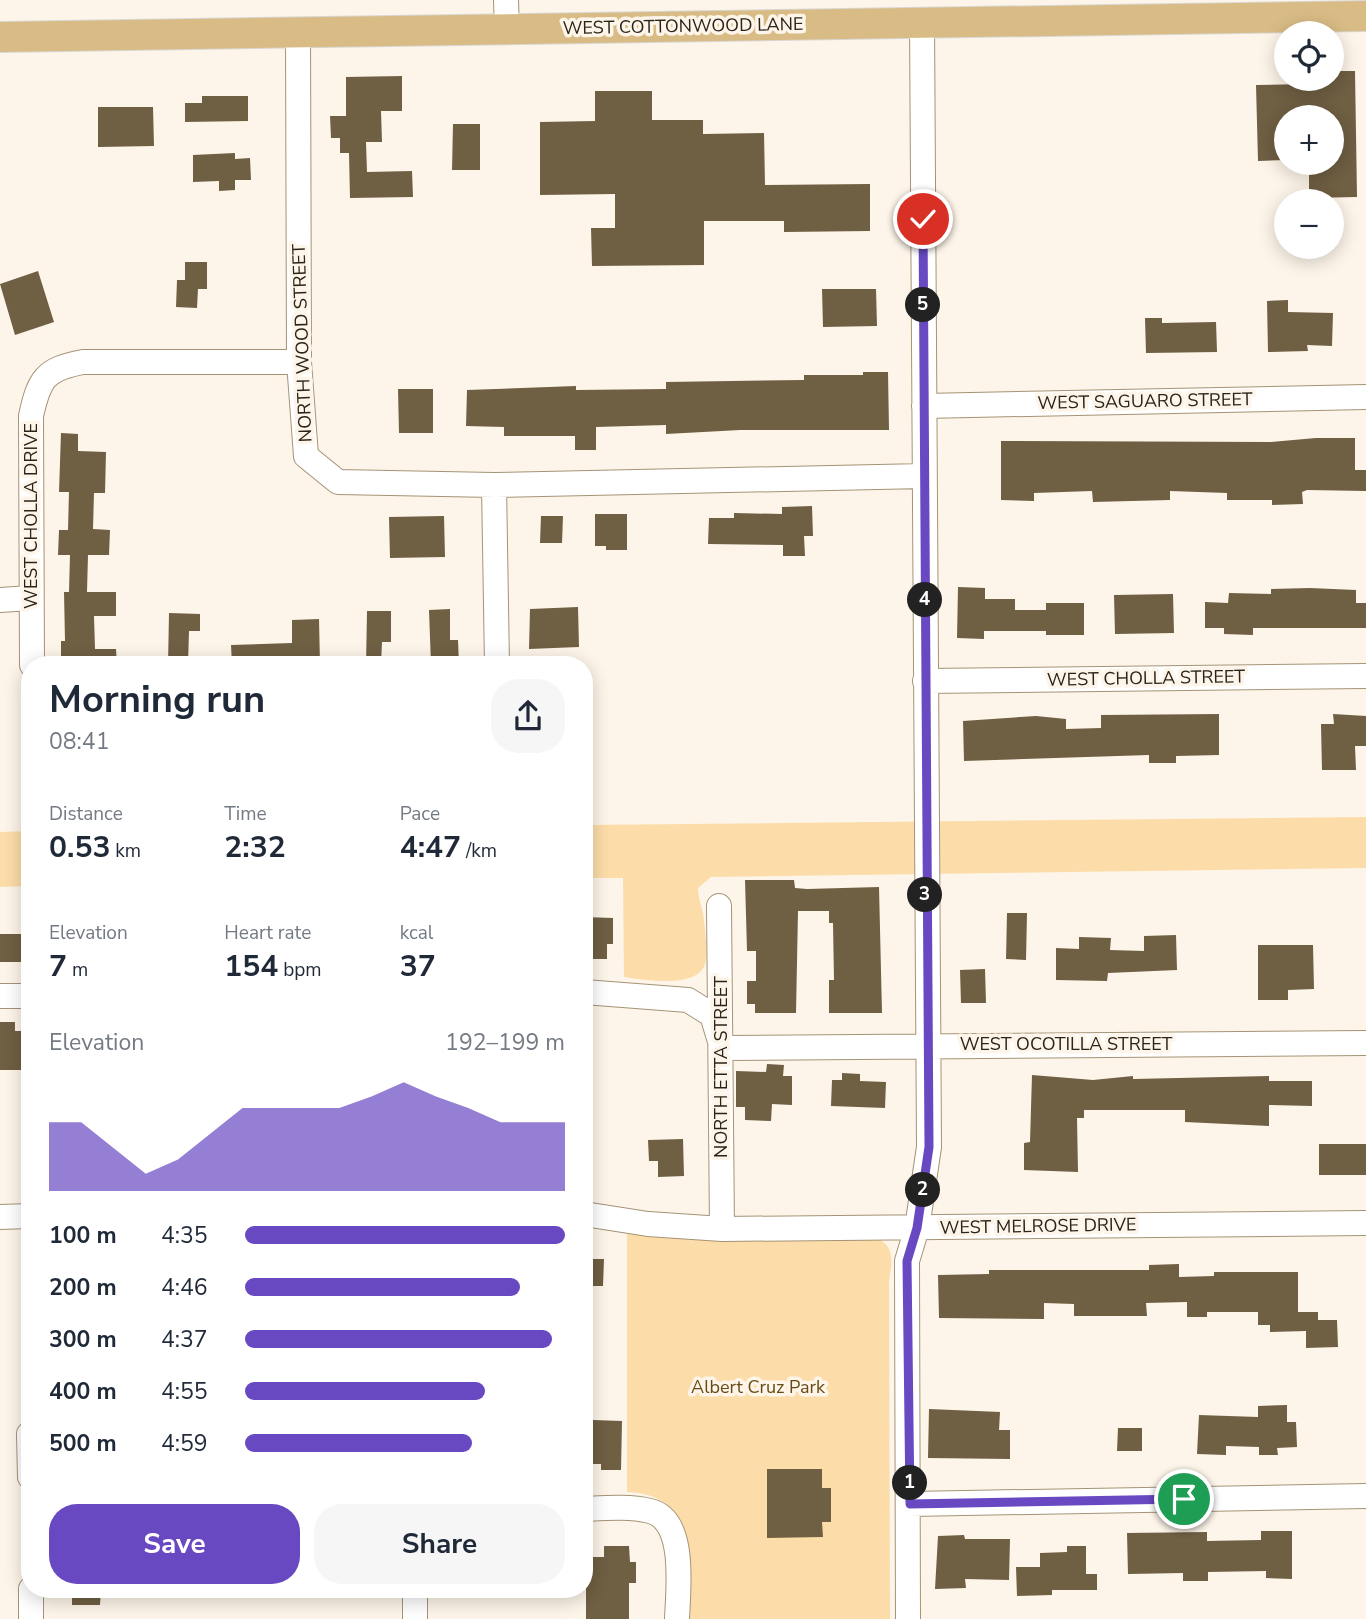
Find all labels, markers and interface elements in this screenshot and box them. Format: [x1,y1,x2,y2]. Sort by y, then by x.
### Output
street label: WEST COTTONWOOD LANE [562,12,804,40]
map controls [1274,21,1344,259]
button: locate [1274,21,1344,91]
button: + [1274,105,1344,175]
pin [893,189,953,249]
button: − [1274,189,1344,259]
icon: check [904,200,942,238]
street label: NORTH WOOD STREET [287,243,317,443]
pin: 5 [906,288,940,322]
text: 5 [917,291,928,317]
street label: WEST SAGUARO STREET [1037,387,1253,415]
street label: WEST CHOLLA DRIVE [19,423,43,609]
pin: 4 [908,582,942,618]
text: 4 [919,586,930,612]
street label: WEST CHOLLA STREET [1047,664,1245,692]
text: Morning run [49,674,265,725]
button: share [491,679,565,753]
text: 08:41 [49,726,109,757]
text: Distance [49,801,123,827]
text: Time [224,801,267,827]
text: Pace [400,801,440,827]
text: 0.53 [49,827,110,868]
text: 2:32 [224,827,286,868]
text: 4:47 [400,827,461,868]
text: km [110,838,141,864]
text: /km [461,838,497,864]
pin: 3 [908,878,942,912]
text: 3 [919,881,930,907]
text: Elevation [49,920,128,946]
text: Heart rate [224,920,311,946]
text: kcal [400,920,433,946]
text: 7 [49,946,67,987]
text: 154 [224,946,278,987]
text: 37 [400,946,436,987]
text: m [67,957,88,983]
text: bpm [278,957,322,983]
street label: NORTH ETTA STREET [709,976,733,1158]
text: Elevation [49,1027,144,1058]
text: 192–199 m [445,1027,565,1058]
street label: WEST OCOTILLA STREET [960,1032,1172,1056]
pin: 2 [906,1172,940,1208]
text: 2 [917,1176,928,1202]
street label: WEST MELROSE DRIVE [939,1212,1137,1240]
text: 100 m [49,1220,117,1251]
text: 4:35 [161,1220,208,1251]
text: 200 m [49,1272,117,1303]
text: 4:46 [161,1272,208,1303]
text: 300 m [49,1324,117,1355]
text: 4:37 [161,1324,208,1355]
park label: Albert Cruz Park [691,1375,826,1399]
text: 400 m [49,1376,117,1407]
text: 4:55 [161,1376,208,1407]
text: 500 m [49,1428,117,1459]
text: 4:59 [161,1428,208,1459]
pin: 1 [892,1466,928,1500]
text: 1 [904,1469,915,1495]
pin [1154,1469,1214,1529]
icon: arrive [1165,1480,1203,1518]
button: Save [49,1504,300,1584]
button: Share [314,1504,565,1584]

